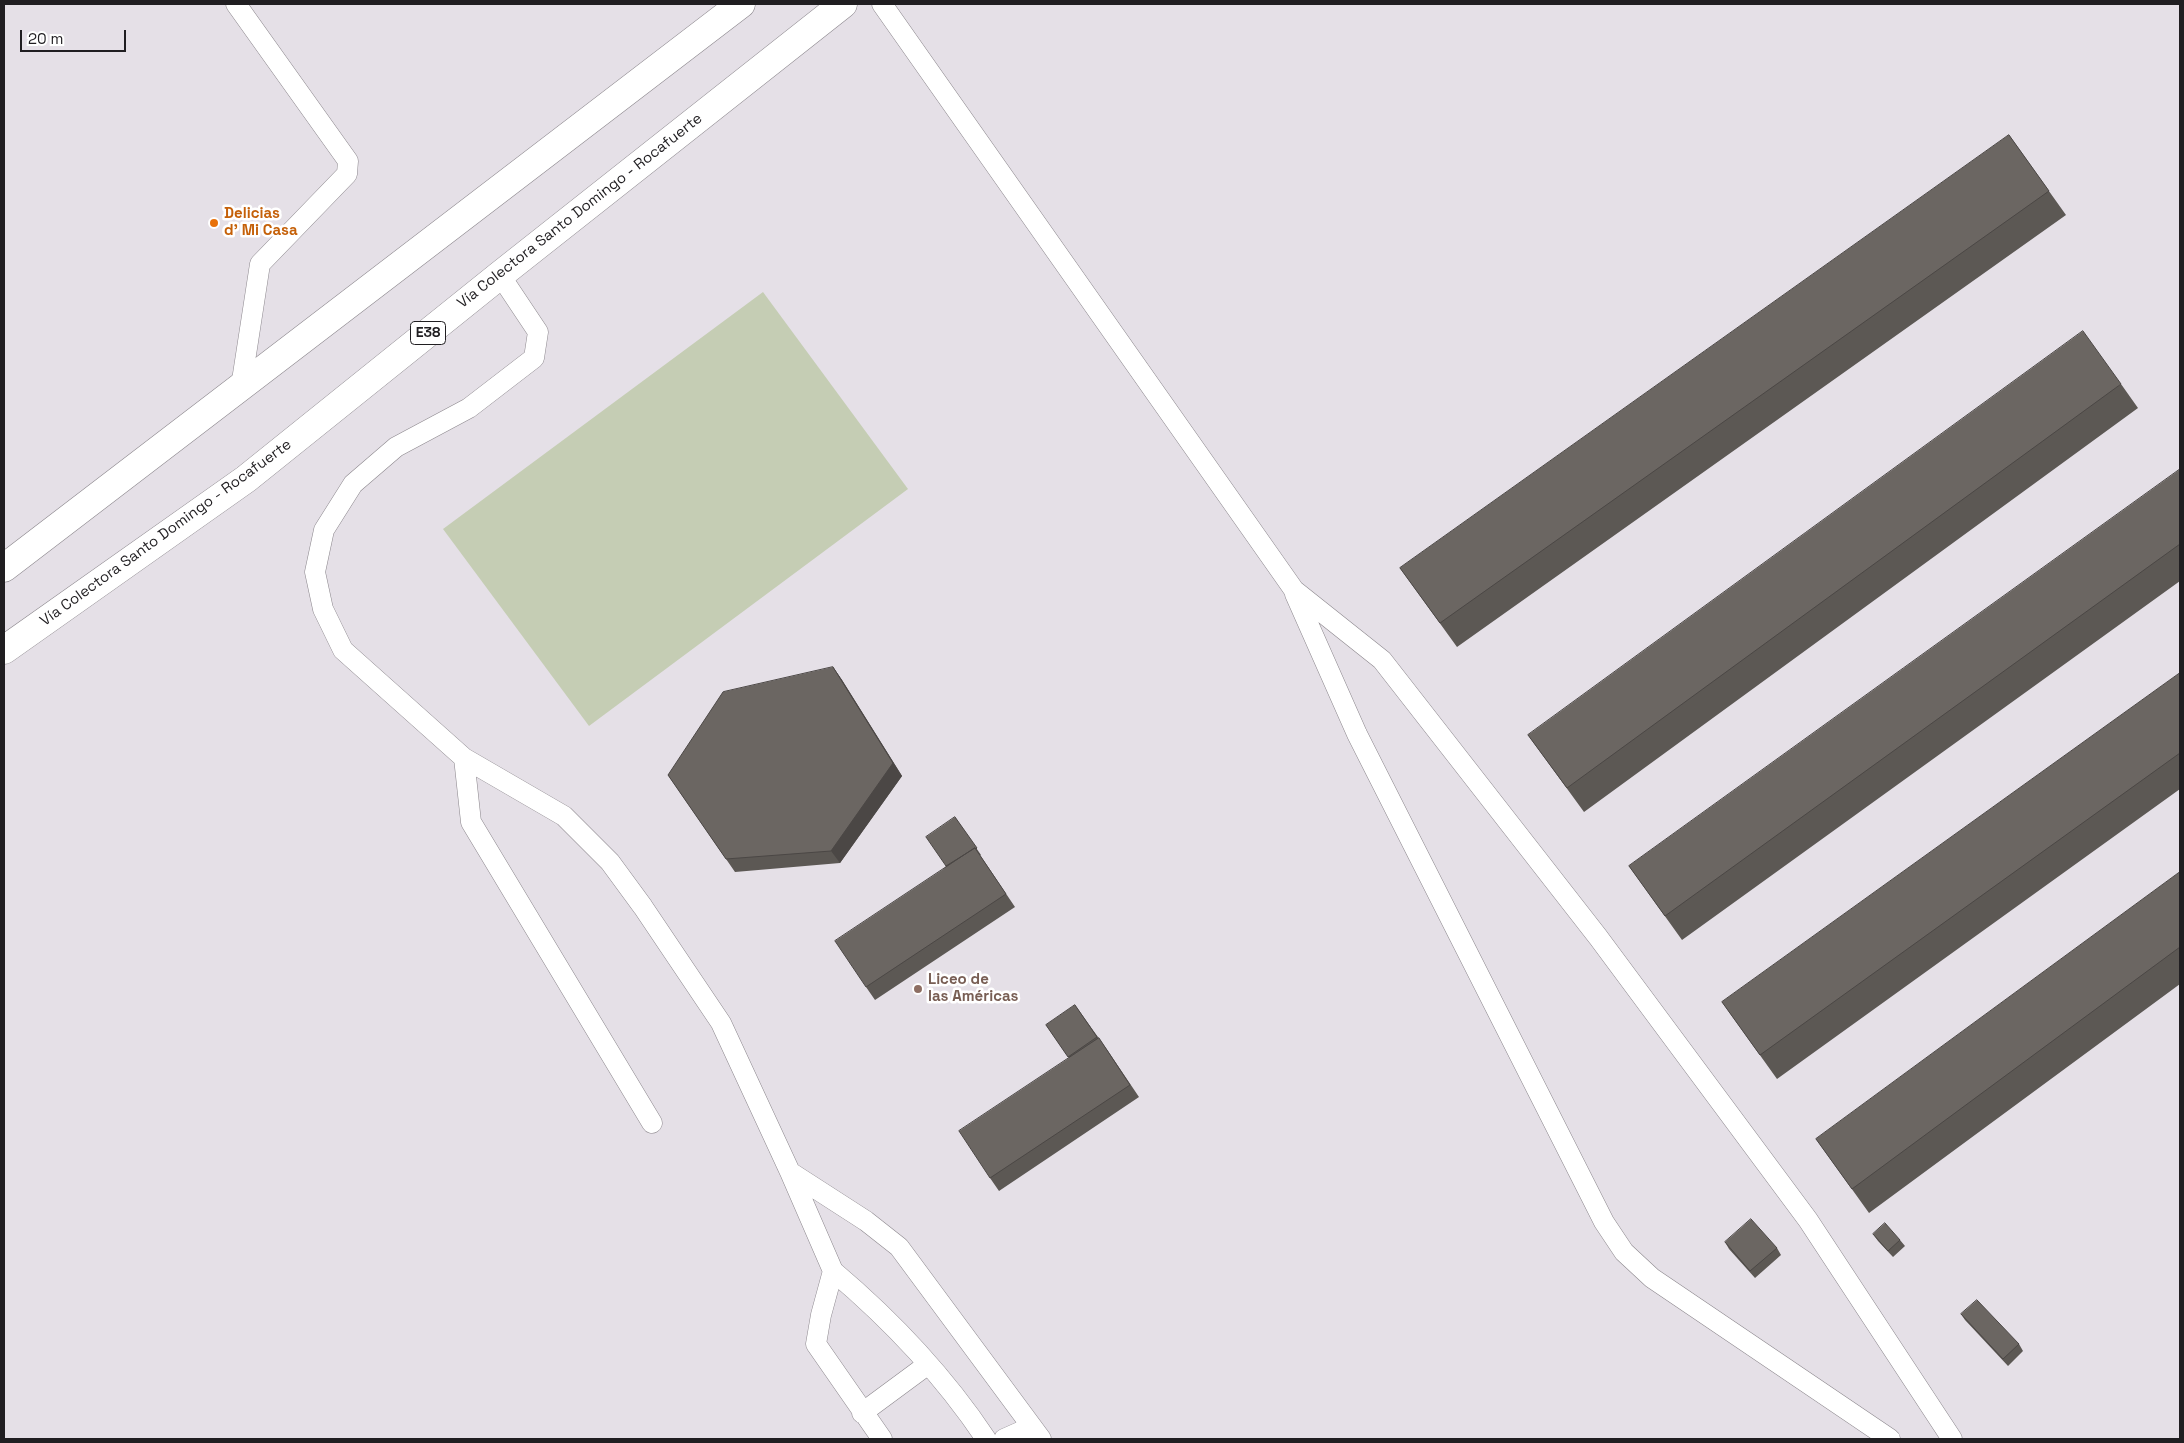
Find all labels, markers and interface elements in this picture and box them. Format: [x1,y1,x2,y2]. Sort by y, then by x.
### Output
scale bar [22,20,129,52]
text: 20 m [28,29,63,48]
street label: Vía Colectora Santo Domingo - Rocafuerte [454,110,706,312]
place label: Delicias d’ Mi Casa [224,205,298,240]
marker: Delicias d’ Mi Casa [208,217,220,229]
road number: E38 [410,322,446,344]
street label: Vía Colectora Santo Domingo - Rocafuerte [37,436,295,630]
place label: Liceo de las Américas [928,971,1018,1006]
marker: Liceo de las Américas [912,983,924,995]

